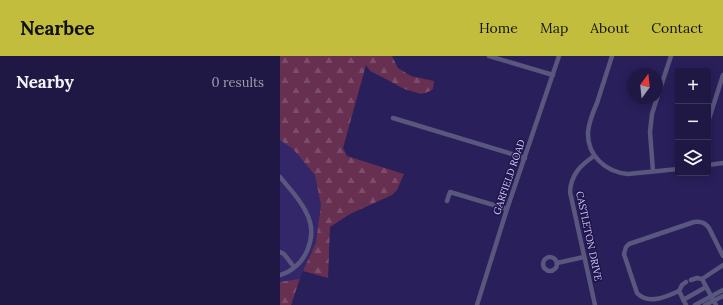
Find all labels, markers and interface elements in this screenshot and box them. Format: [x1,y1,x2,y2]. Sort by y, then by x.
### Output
text: Nearbee [20,16,95,40]
text: Home [479,19,518,37]
text: Map [540,19,568,37]
text: About [590,19,629,37]
text: Contact [651,19,703,37]
north arrow [627,68,663,104]
map controls [675,68,711,176]
button: + [675,68,711,104]
text: Nearby [16,71,74,93]
text: 0 results [212,74,264,91]
button: − [675,104,711,140]
street label: GARFIELD ROAD [490,138,528,216]
button: layers [675,140,711,176]
street label: CASTLETON DRIVE [573,190,605,282]

